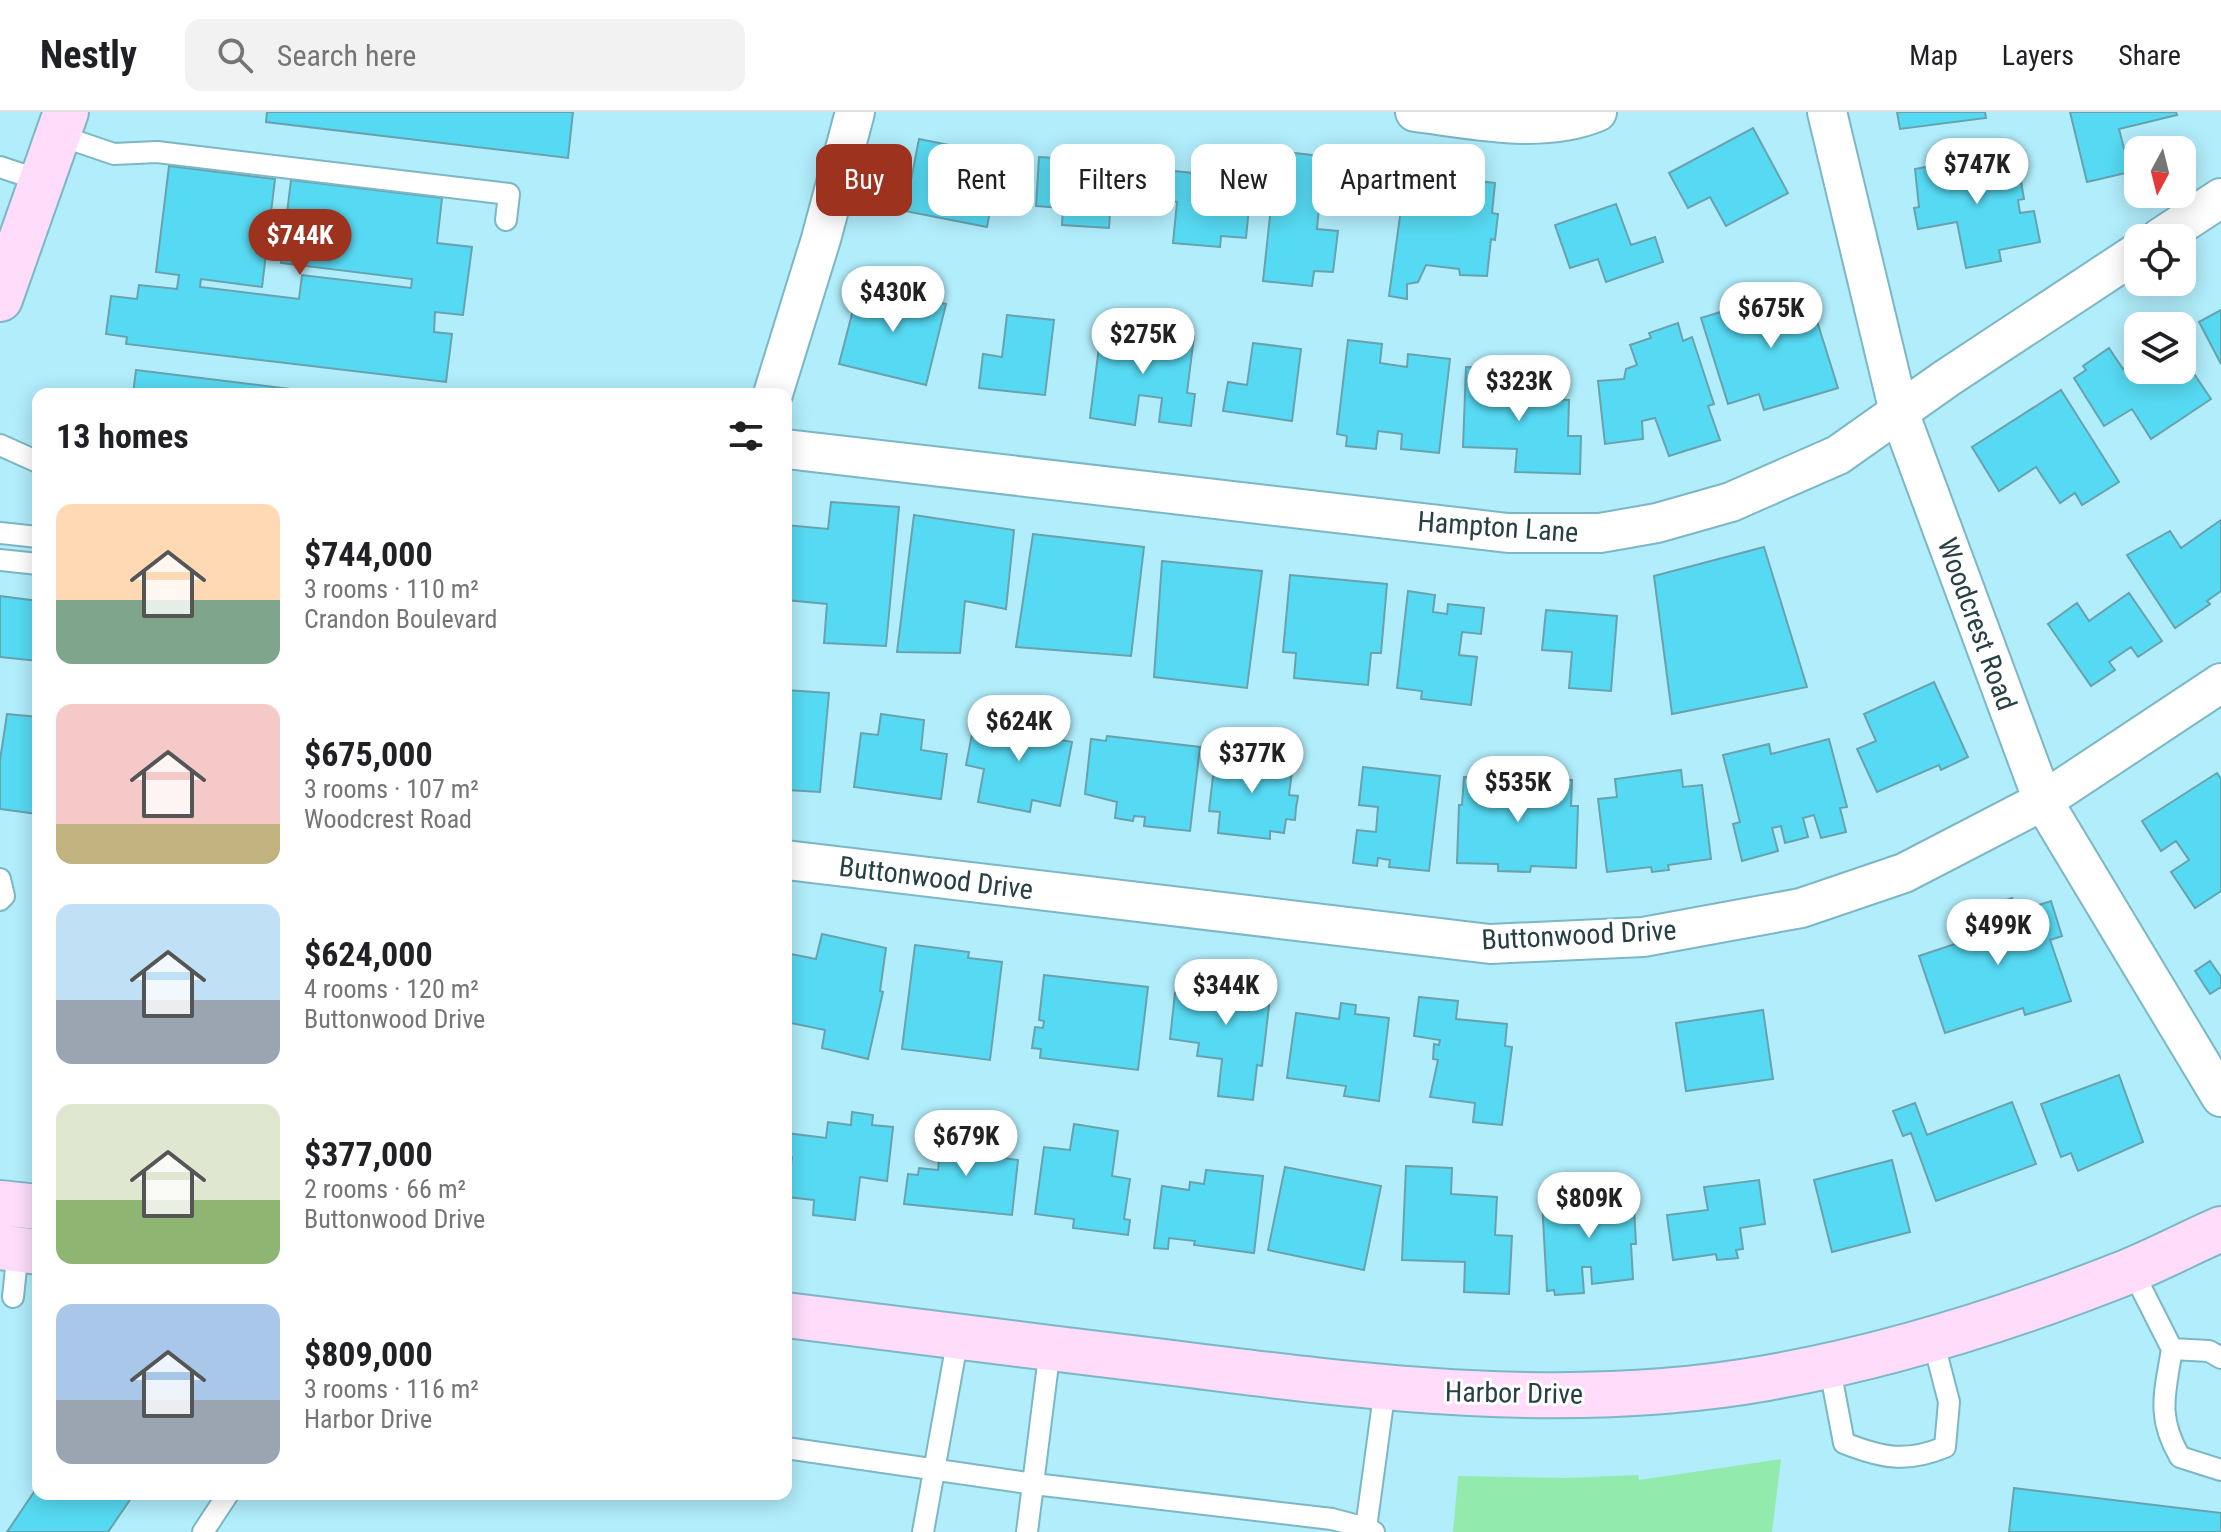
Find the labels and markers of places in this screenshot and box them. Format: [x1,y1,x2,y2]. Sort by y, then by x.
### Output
pin: $747K [1921,138,2033,206]
pin: $744K [244,209,356,277]
pin: $430K [837,266,949,334]
pin: $675K [1715,282,1827,350]
pin: $275K [1087,308,1199,376]
pin: $323K [1463,355,1575,423]
pin: $624K [963,695,1075,763]
pin: $377K [1196,727,1308,795]
pin: $535K [1462,756,1574,824]
pin: $499K [1942,899,2054,967]
pin: $344K [1170,959,1282,1027]
pin: $679K [910,1110,1022,1178]
pin: $809K [1533,1172,1645,1240]

